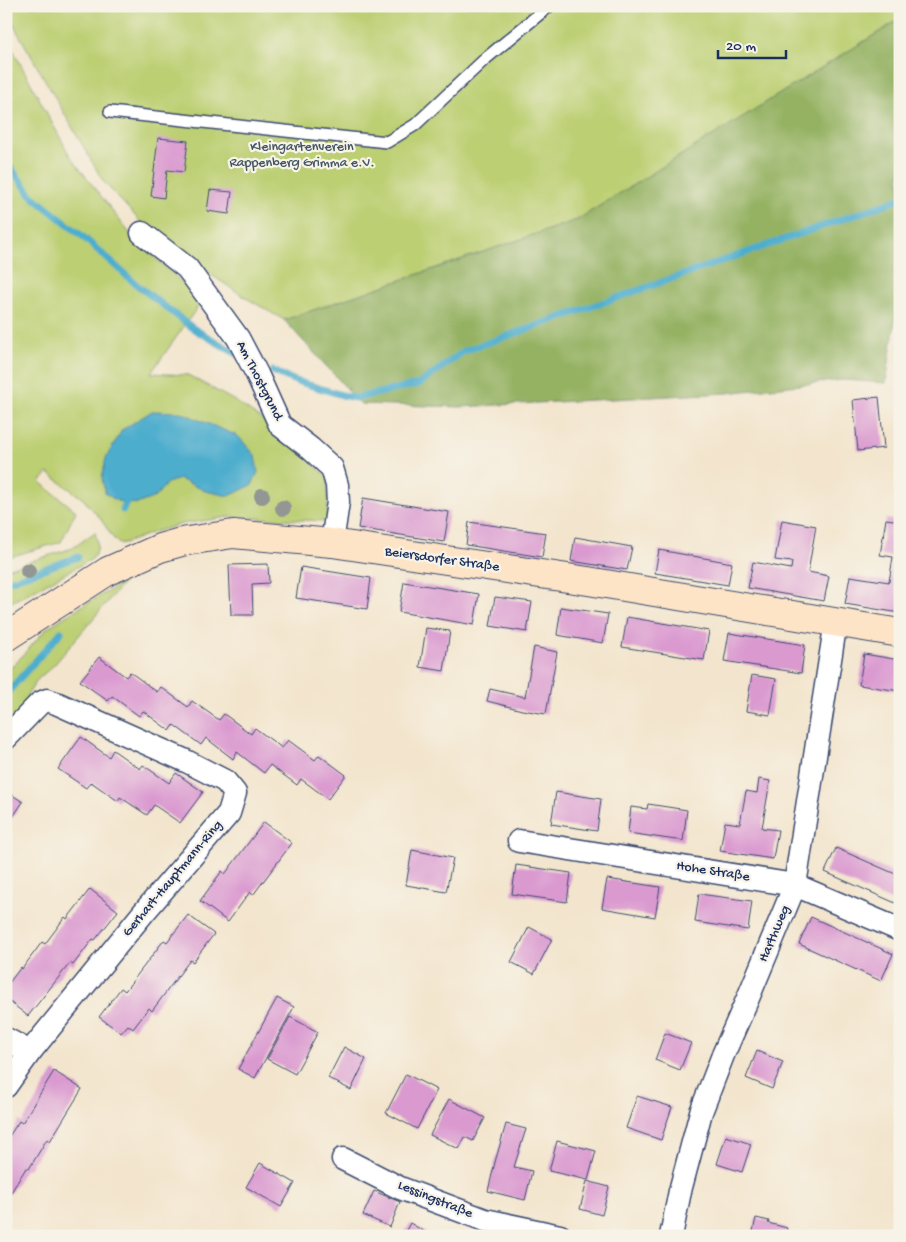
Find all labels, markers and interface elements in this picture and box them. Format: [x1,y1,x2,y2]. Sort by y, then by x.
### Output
scale bar [718,28,786,60]
text: 20 m [726,38,756,56]
park label: Kleingartenverein Rappenberg Grimma e.V. [229,139,375,172]
street label: Am Thostgrund [232,338,287,425]
street label: Beiersdorfer Straße [383,543,501,577]
street label: Gerhart-Hauptmann-Ring [119,817,227,941]
street label: Hohe Straße [675,858,752,886]
street label: Harthweg [755,903,795,965]
street label: Lessingstraße [395,1177,476,1223]

